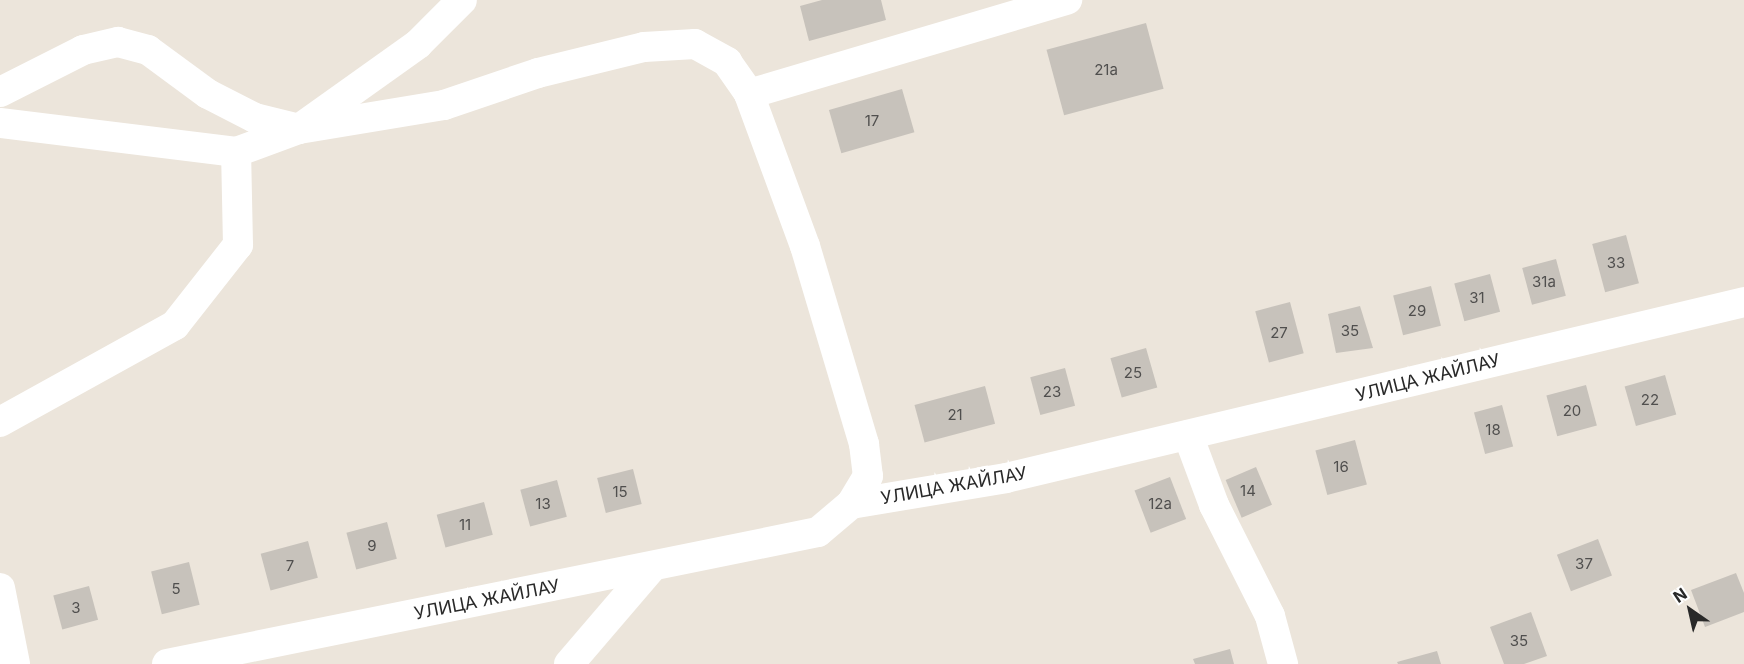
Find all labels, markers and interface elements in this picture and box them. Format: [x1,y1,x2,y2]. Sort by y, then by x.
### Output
house number: 21а [1094,61,1118,79]
house number: 17 [865,112,879,130]
house number: 33 [1607,254,1625,272]
house number: 31а [1532,273,1556,291]
house number: 31 [1469,289,1485,307]
house number: 29 [1408,302,1426,320]
house number: 35 [1341,322,1359,340]
house number: 27 [1270,324,1288,342]
street label: УЛИЦА ЖАЙЛАУ [1354,350,1502,406]
house number: 25 [1124,364,1142,382]
house number: 23 [1043,383,1061,401]
house number: 22 [1641,391,1659,409]
house number: 20 [1563,402,1581,420]
house number: 21 [947,406,963,424]
house number: 18 [1485,421,1501,439]
house number: 16 [1333,458,1349,476]
street label: УЛИЦА ЖАЙЛАУ [879,463,1029,509]
house number: 14 [1240,482,1256,500]
house number: 15 [612,483,628,501]
house number: 13 [535,495,551,513]
house number: 12а [1148,495,1172,513]
house number: 11 [459,516,471,534]
house number: 9 [367,537,377,555]
house number: 37 [1575,555,1593,573]
house number: 7 [286,557,294,575]
street label: УЛИЦА ЖАЙЛАУ [412,575,562,625]
house number: 5 [171,580,181,598]
north arrow [1660,580,1720,640]
text: N [1669,583,1691,607]
house number: 3 [71,599,81,617]
house number: 35 [1510,632,1528,650]

